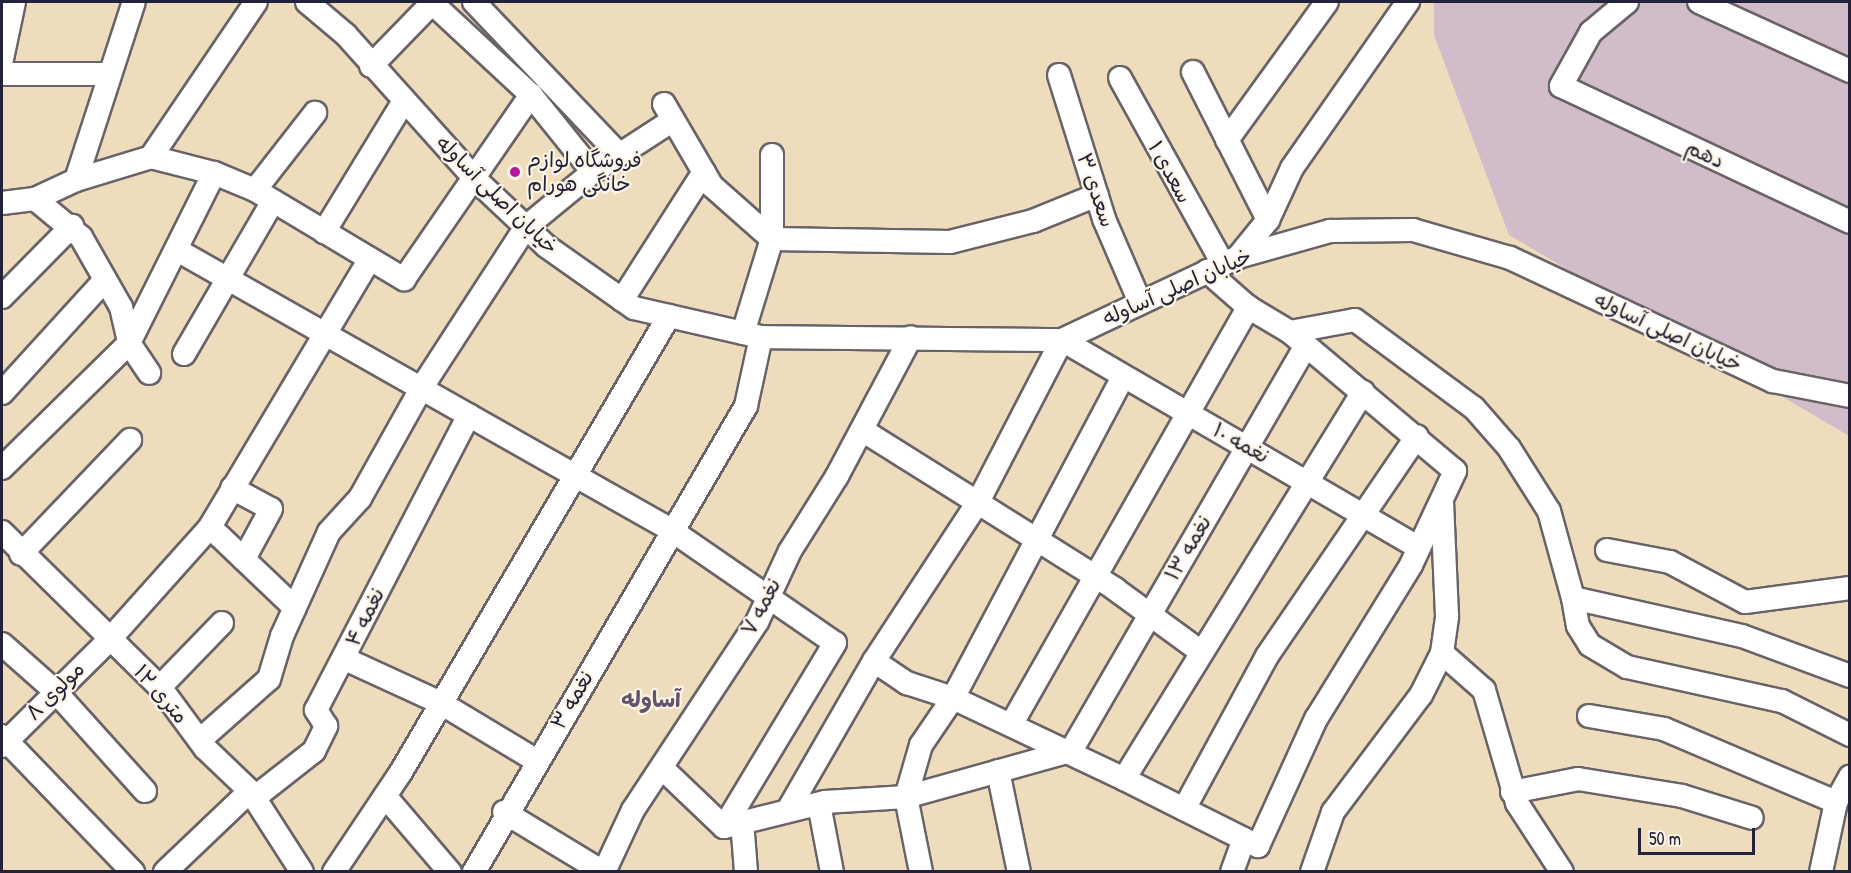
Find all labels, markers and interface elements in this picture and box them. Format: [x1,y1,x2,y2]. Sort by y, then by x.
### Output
street label: خیابان اصلی آساوله [431,130,563,260]
street label: دهم [1682,134,1728,174]
street label: سعدی ۱ [1143,137,1197,207]
place label: فروشگاه لوازم خانگی هورام [527,147,642,197]
street label: سعدی ۳ [1072,150,1120,230]
marker: فروشگاه لوازم خانگی هورام [508,165,522,179]
street label: خیابان اصلی آساوله [1099,243,1255,331]
street label: خیابان اصلی آساوله [1590,287,1746,377]
street label: نغمه ۱۰ [1208,417,1274,469]
street label: نغمه ۱۳ [1159,511,1217,585]
street label: نغمه ۷ [736,574,786,640]
street label: نغمه ۴ [340,584,390,650]
street label: مولوی ۸ [20,656,90,726]
street label: ۱۲ متری [129,659,193,729]
street label: نغمه ۳ [545,666,599,734]
district label: آساوله [621,687,681,713]
scale bar [1641,816,1758,854]
text: 50 m [1649,826,1681,851]

